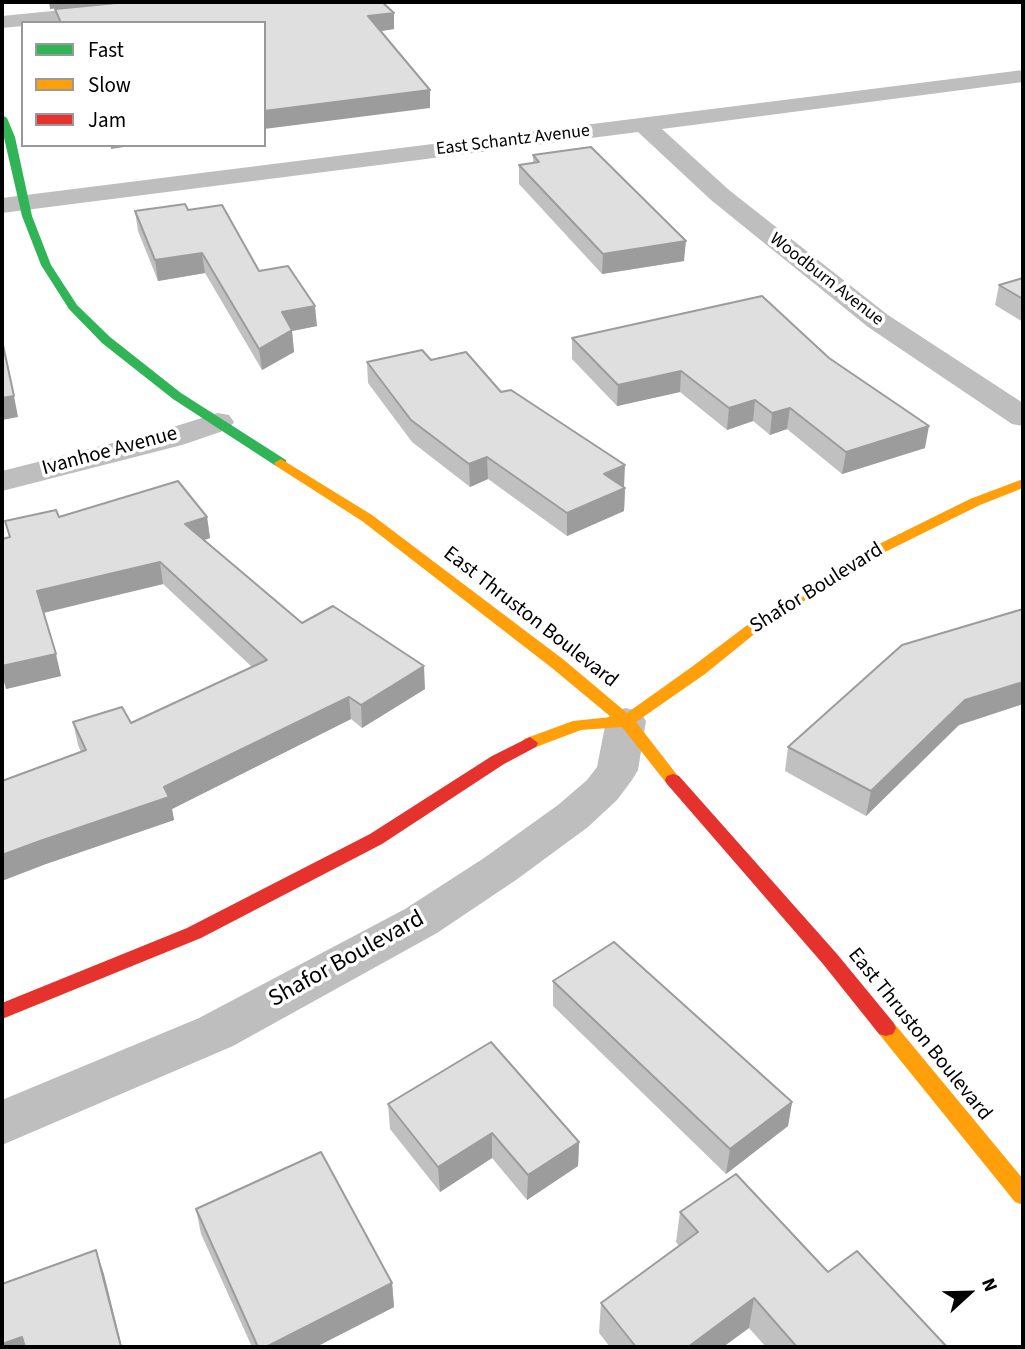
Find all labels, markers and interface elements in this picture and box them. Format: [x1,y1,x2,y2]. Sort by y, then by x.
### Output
legend [21,21,266,147]
text: Fast [88,35,124,65]
text: Slow [88,70,131,100]
text: Jam [88,105,126,135]
street label: East Schantz Avenue [435,121,591,161]
street label: Woodburn Avenue [765,229,887,331]
street label: Ivanhoe Avenue [40,422,180,482]
street label: Shafor Boulevard [746,538,888,640]
street label: East Thruston Boulevard [438,542,622,694]
street label: Shafor Boulevard [264,905,430,1015]
street label: East Thruston Boulevard [842,944,996,1126]
north arrow [934,1258,1004,1328]
text: N [974,1274,1004,1296]

